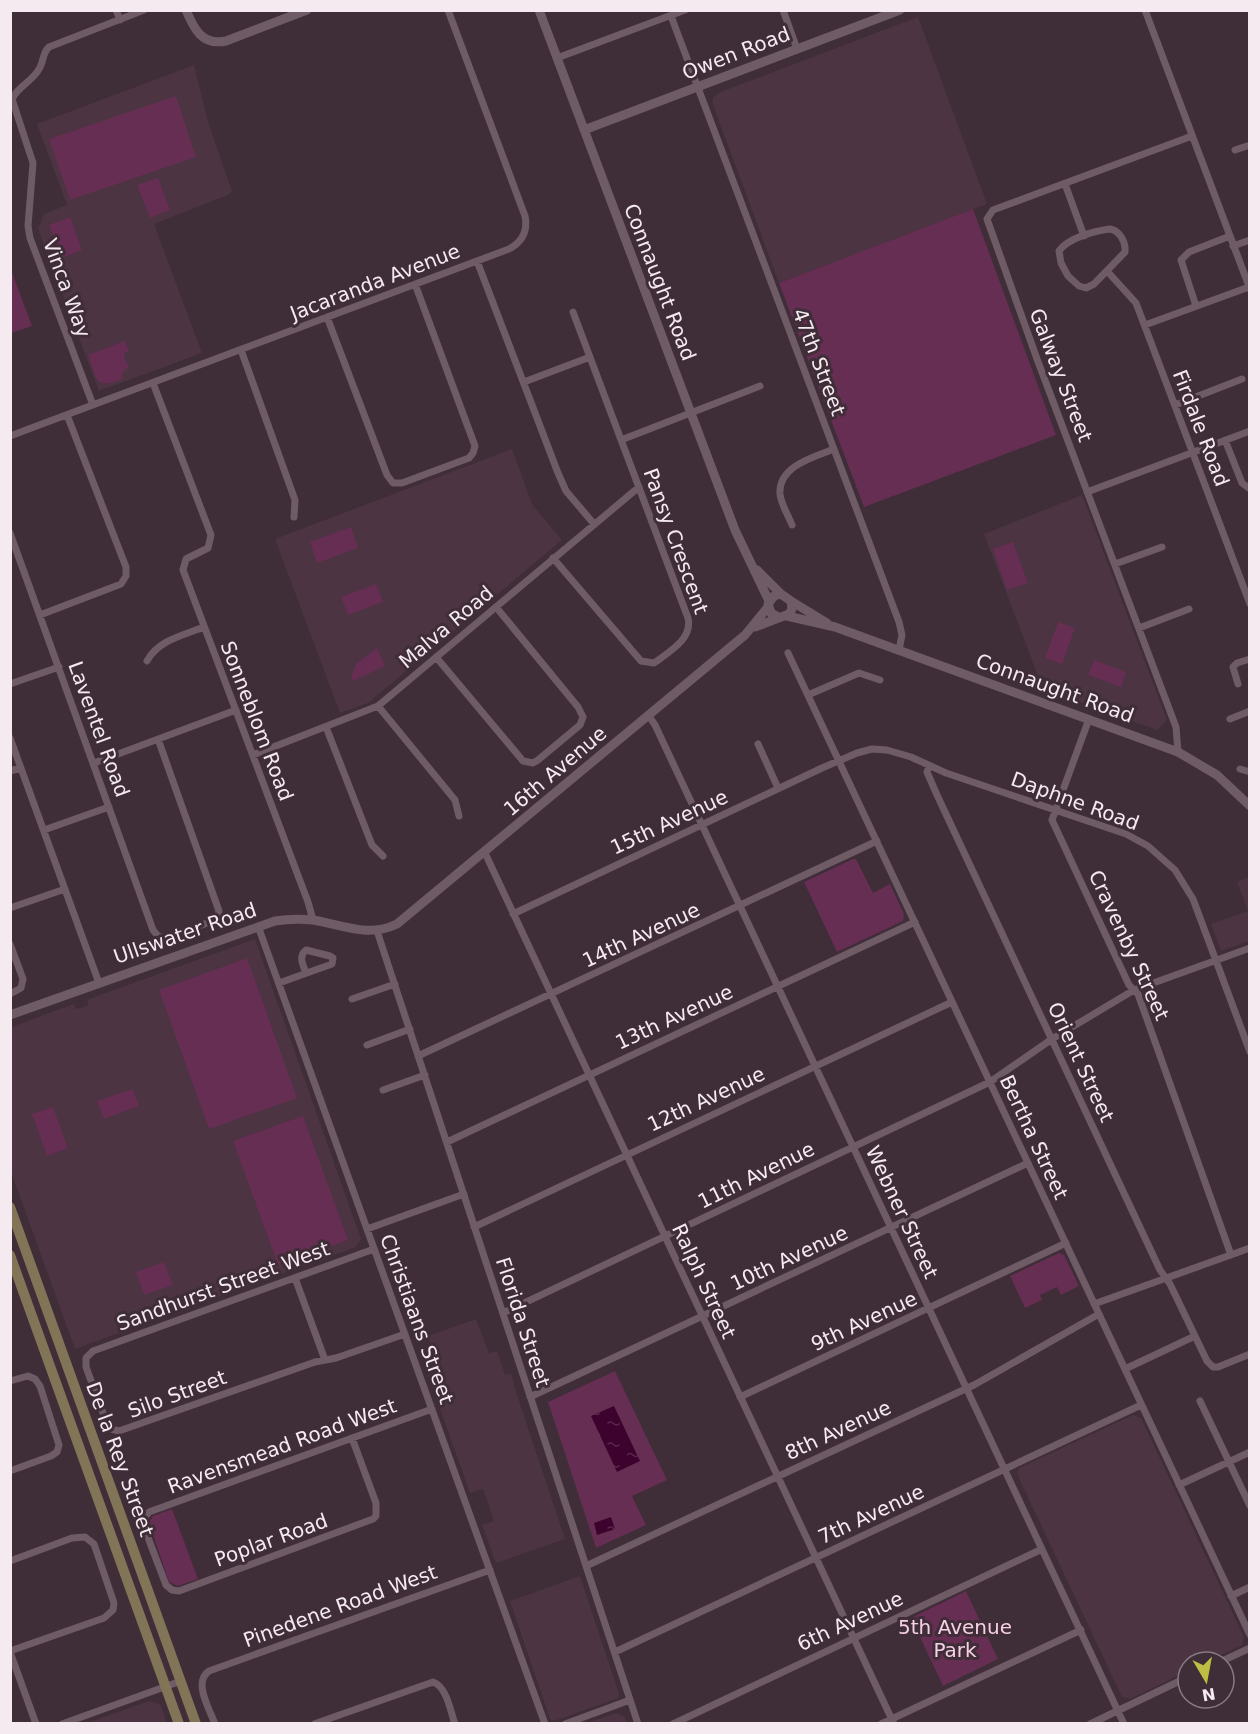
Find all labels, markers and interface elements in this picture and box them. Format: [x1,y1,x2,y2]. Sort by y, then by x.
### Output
street label: Owen Road [679,21,793,85]
street label: Connaught Road [619,200,701,364]
street label: Vinca Way [38,235,96,341]
street label: Jacaranda Avenue [285,239,463,326]
street label: 47th Street [788,305,851,419]
street label: Galway Street [1025,305,1098,445]
street label: Firdale Road [1168,366,1234,490]
street label: Pansy Crescent [639,465,713,617]
street label: Malva Road [394,581,498,673]
street label: Sonneblom Road [215,638,299,804]
street label: Connaught Road [973,648,1137,728]
street label: Laventel Road [63,658,135,800]
street label: 16th Avenue [499,721,611,821]
street label: Daphne Road [1008,767,1142,835]
street label: 15th Avenue [607,784,731,860]
street label: Cravenby Street [1084,866,1174,1024]
street label: Ullswater Road [110,897,260,969]
street label: 14th Avenue [579,897,703,973]
street label: 13th Avenue [612,979,736,1055]
street label: Orient Street [1043,998,1119,1126]
street label: 12th Avenue [644,1061,768,1137]
street label: Bertha Street [995,1071,1073,1203]
street label: 11th Avenue [694,1136,818,1214]
street label: Webner Street [861,1142,943,1282]
street label: Ralph Street [667,1220,741,1342]
street label: 10th Avenue [727,1220,851,1296]
street label: Christiaans Street [375,1231,459,1407]
street label: Sandhurst Street West [113,1236,333,1336]
street label: Florida Street [491,1254,555,1390]
street label: 9th Avenue [807,1286,921,1356]
street label: Silo Street [124,1365,230,1423]
street label: De la Rey Street [81,1379,159,1540]
street label: Ravensmead Road West [164,1393,400,1499]
street label: 8th Avenue [781,1395,895,1465]
street label: 7th Avenue [814,1479,928,1549]
street label: Poplar Road [211,1508,331,1572]
street label: Pinedene Road West [240,1560,440,1652]
street label: 6th Avenue [793,1586,907,1656]
park label: 5th Avenue Park [898,1615,1012,1662]
north arrow [1176,1650,1236,1710]
text: N [1200,1684,1217,1705]

